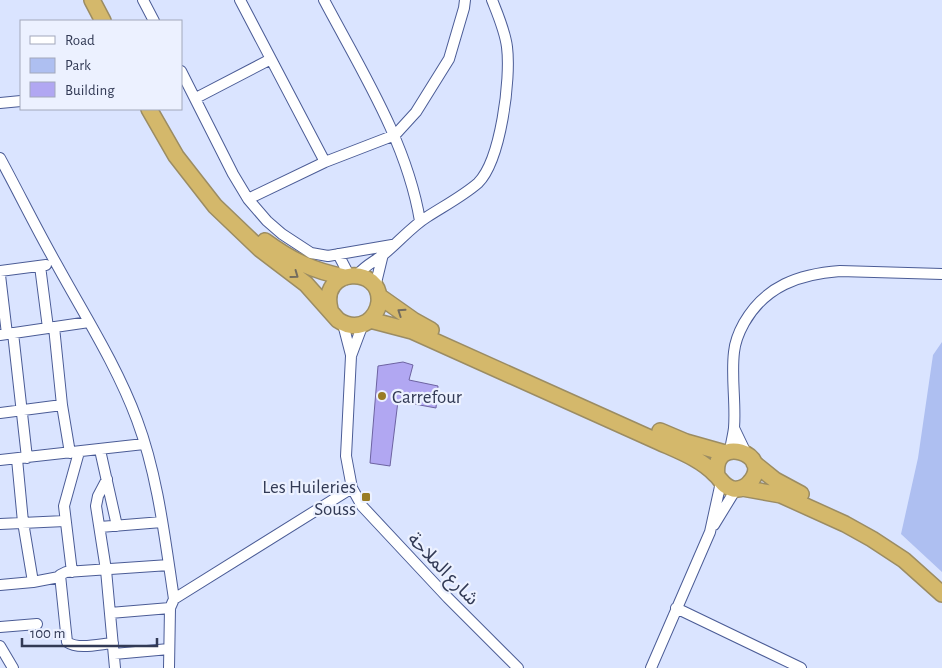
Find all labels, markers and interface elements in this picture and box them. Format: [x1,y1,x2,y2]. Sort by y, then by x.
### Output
legend [20,20,182,110]
text: Road [65,33,95,48]
text: Park [65,58,91,73]
text: Building [65,83,115,98]
one-way arrow [289,269,298,279]
one-way arrow [398,309,407,318]
place label: Carrefour [392,388,462,407]
marker: Carrefour [376,390,388,402]
place label: Les Huileries Souss [262,478,356,519]
marker: Les Huileries Souss [360,491,372,503]
street label: شارع الملاحة [402,529,482,611]
scale bar [22,616,158,648]
text: 100 m [30,626,65,641]

